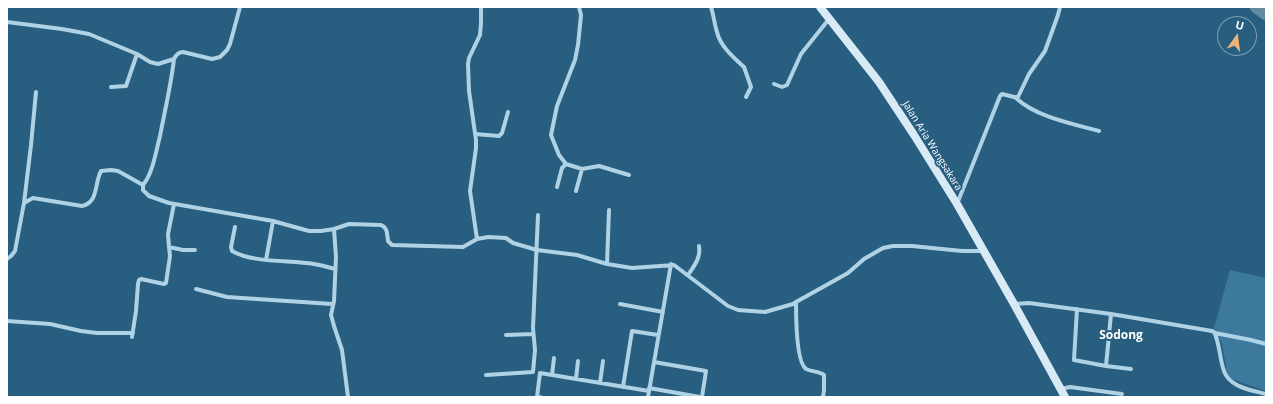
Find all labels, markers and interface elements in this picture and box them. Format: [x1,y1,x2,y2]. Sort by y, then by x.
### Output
north arrow [1217,16,1257,56]
text: U [1234,17,1246,33]
street label: Jalan Aria Wangsakara [900,99,964,193]
district label: Sodong [1099,329,1143,343]

